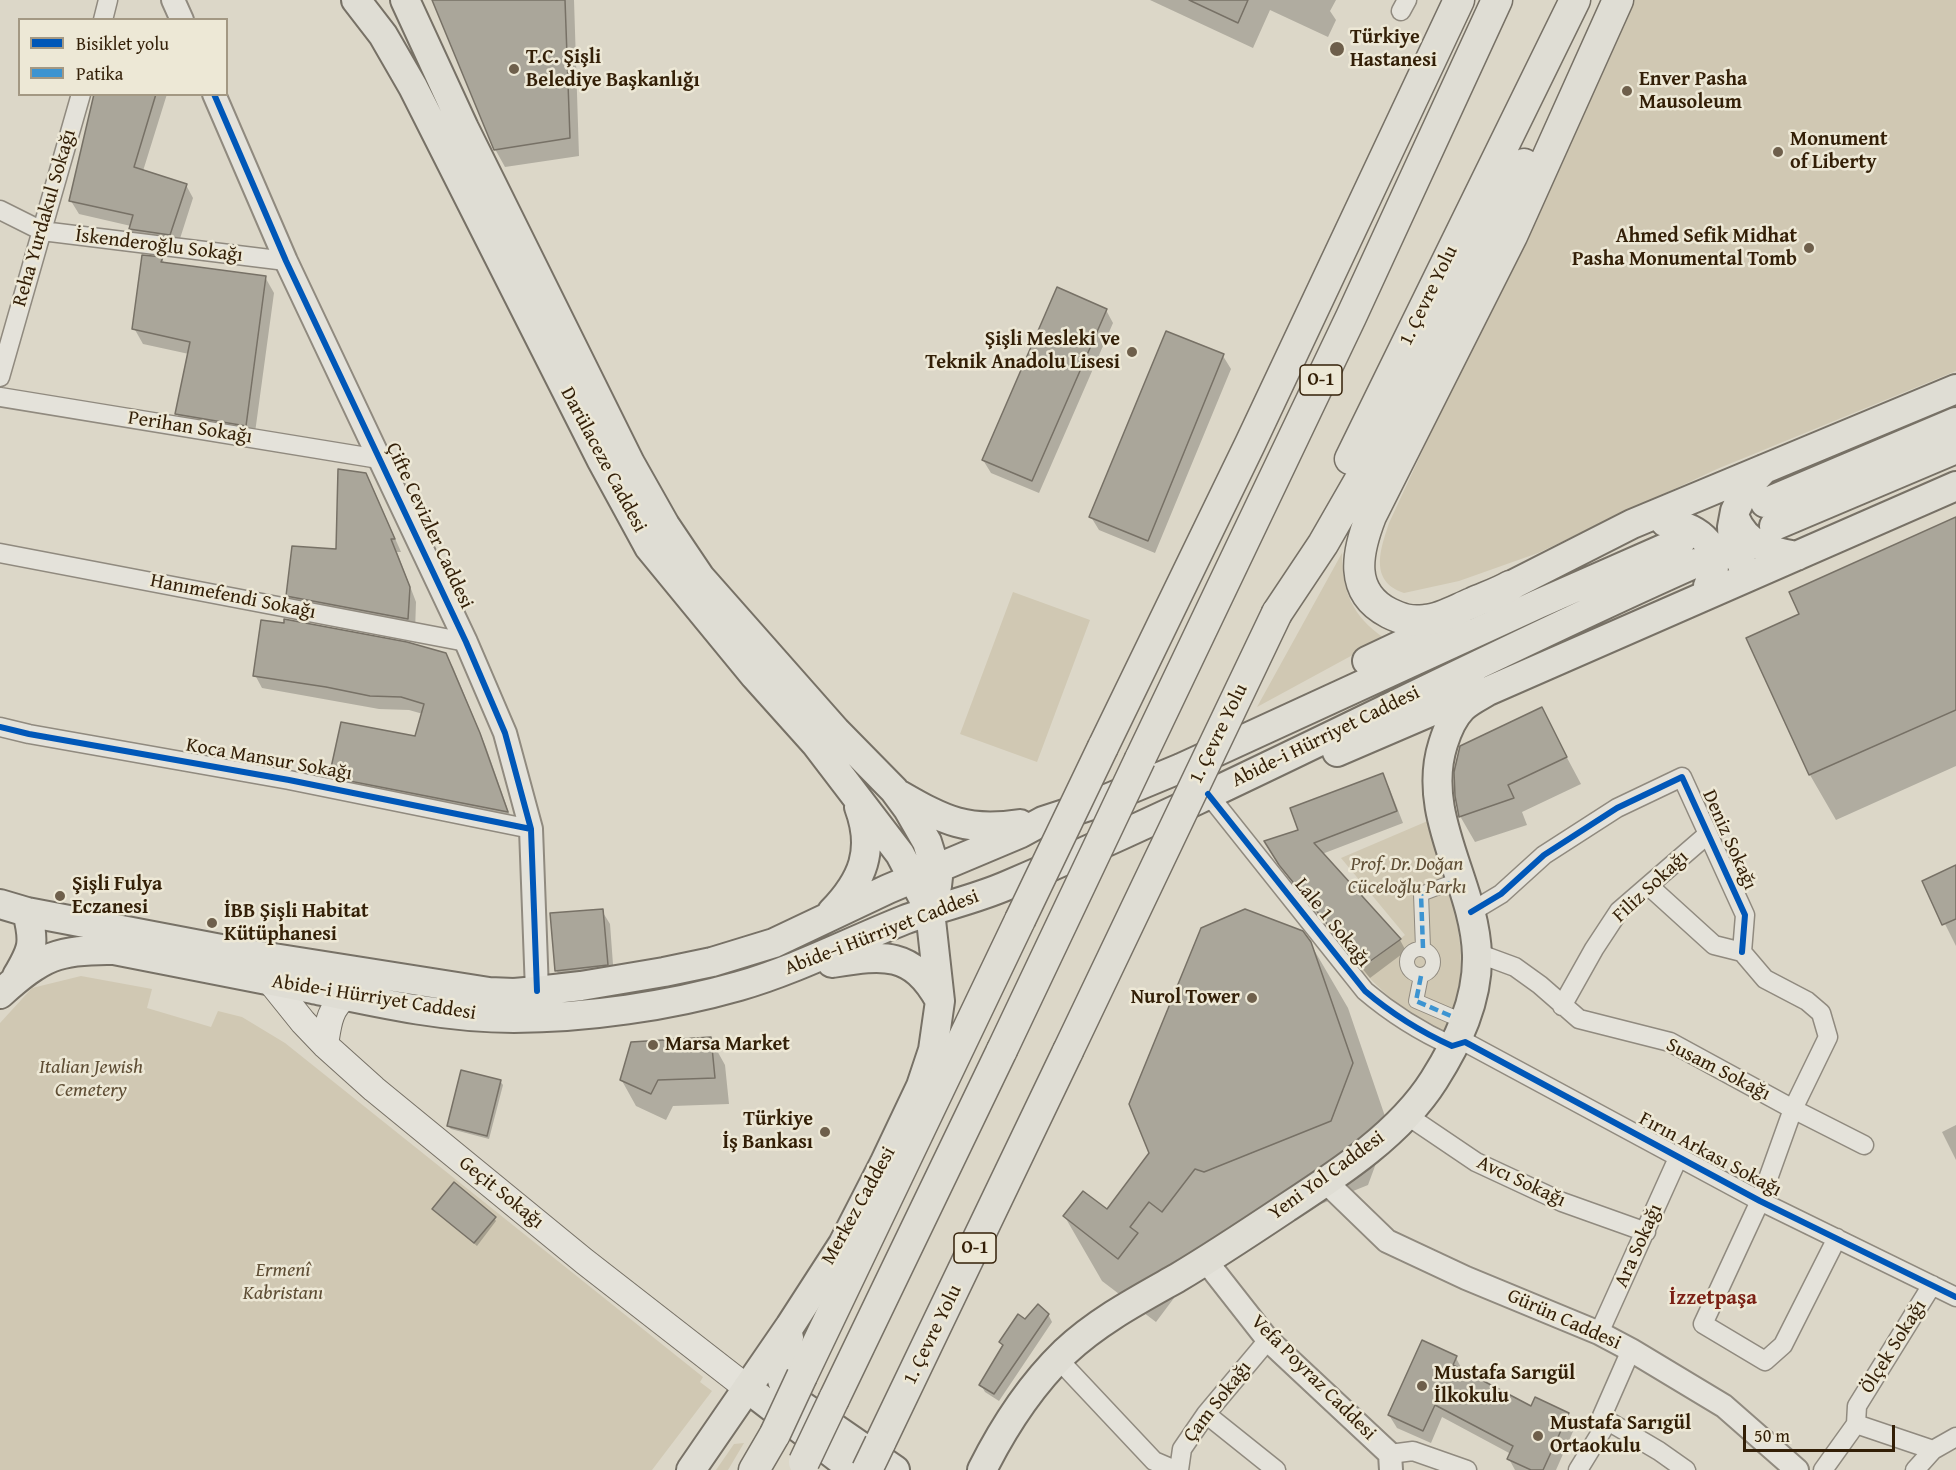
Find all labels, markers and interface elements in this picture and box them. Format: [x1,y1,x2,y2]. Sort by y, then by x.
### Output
legend [18,18,228,96]
place label: Türkiye Hastanesi [1350,26,1437,73]
text: Bisiklet yolu [76,30,169,57]
marker: Türkiye Hastanesi [1328,40,1346,58]
place label: T.C. Şişli Belediye Başkanlığı [526,46,700,93]
text: Patika [76,60,123,87]
marker: T.C. Şişli Belediye Başkanlığı [507,62,521,76]
place label: Enver Pasha Mausoleum [1639,68,1747,115]
marker: Enver Pasha Mausoleum [1620,84,1634,98]
street label: Reha Yurdakul Sokağı [8,127,82,309]
place label: Monument of Liberty [1790,128,1887,175]
marker: Monument of Liberty [1771,145,1785,159]
street label: İskenderoğlu Sokağı [74,224,244,268]
place label: Ahmed Sefik Midhat Pasha Monumental Tomb [1572,225,1797,272]
marker: Ahmed Sefik Midhat Pasha Monumental Tomb [1802,241,1816,255]
street label: 1. Çevre Yolu [1394,242,1464,350]
place label: Şişli Mesleki ve Teknik Anadolu Lisesi [925,328,1120,375]
marker: Şişli Mesleki ve Teknik Anadolu Lisesi [1125,345,1139,359]
road number: O-1 [1300,365,1342,395]
street label: Darülaceze Caddesi [555,383,651,537]
street label: Perihan Sokağı [126,406,254,450]
street label: Çifte Cevizler Caddesi [380,439,478,613]
street label: Hanımefendi Sokağı [148,569,318,625]
street label: 1. Çevre Yolu [1184,680,1254,788]
street label: Abide-i Hürriyet Caddesi [1228,681,1424,793]
street label: Koca Mansur Sokağı [184,734,354,786]
street label: Deniz Sokağı [1696,786,1762,894]
street label: Filiz Sokağı [1608,846,1694,928]
park label: Prof. Dr. Doğan Cüceloğlu Parkı [1348,853,1466,900]
place label: Şişli Fulya Eczanesi [72,873,162,920]
street label: Lale 1 Sokağı [1289,874,1375,972]
street label: Abide-i Hürriyet Caddesi [781,885,983,981]
marker: Şişli Fulya Eczanesi [53,889,67,903]
place label: İBB Şişli Habitat Kütüphanesi [224,900,369,947]
marker: İBB Şişli Habitat Kütüphanesi [205,916,219,930]
street label: Abide-i Hürriyet Caddesi [270,970,478,1026]
place label: Nurol Tower [1131,986,1240,1010]
marker: Nurol Tower [1245,991,1259,1005]
place label: Marsa Market [665,1033,790,1057]
street label: Susam Sokağı [1662,1033,1774,1107]
marker: Marsa Market [646,1038,660,1052]
park label: Italian Jewish Cemetery [39,1056,143,1103]
street label: Fırın Arkası Sokağı [1635,1107,1785,1203]
place label: Türkiye İş Bankası [722,1108,813,1155]
marker: Türkiye İş Bankası [818,1125,832,1139]
street label: Yeni Yol Caddesi [1264,1126,1390,1226]
street label: Merkez Caddesi [817,1143,901,1269]
street label: Geçit Sokağı [454,1151,548,1235]
street label: Avcı Sokağı [1473,1151,1569,1213]
street label: Ara Sokağı [1610,1200,1668,1292]
road number: O-1 [954,1233,996,1263]
park label: Ermenî Kabristanı [243,1259,323,1306]
street label: 1. Çevre Yolu [898,1281,968,1389]
street label: Gürün Caddesi [1503,1284,1625,1356]
district label: İzzetpaşa [1669,1286,1757,1312]
street label: Ölçek Sokağı [1856,1296,1932,1398]
street label: Vefa Poyraz Caddesi [1245,1310,1381,1446]
street label: Çam Sokağı [1179,1357,1257,1447]
place label: Mustafa Sarıgül İlkokulu [1434,1362,1575,1409]
marker: Mustafa Sarıgül İlkokulu [1415,1379,1429,1393]
place label: Mustafa Sarıgül Ortaokulu [1550,1412,1691,1459]
scale bar [1746,1413,1898,1451]
text: 50 m [1754,1422,1790,1449]
marker: Mustafa Sarıgül Ortaokulu [1531,1429,1545,1443]

